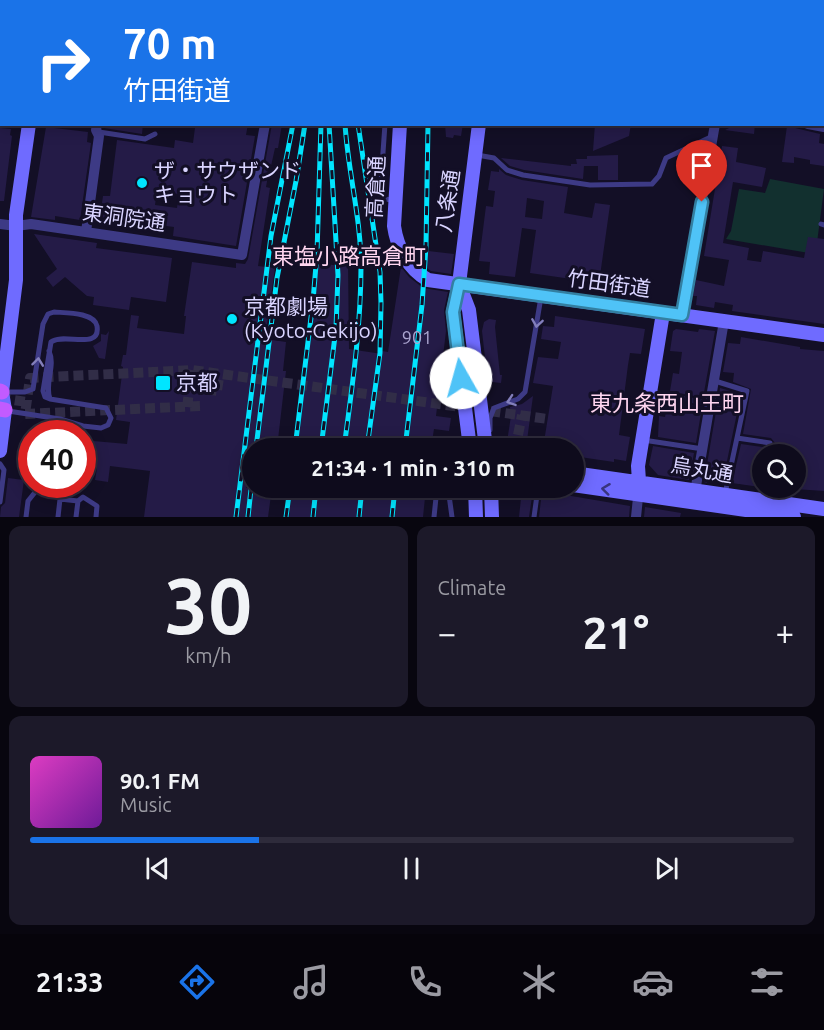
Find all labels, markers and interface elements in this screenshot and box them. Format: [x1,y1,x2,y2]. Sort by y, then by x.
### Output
text: 70 m [123,20,217,67]
icon: right [24,24,102,102]
text: 竹田街道 [123,75,231,105]
pin [676,140,727,202]
icon: arrive [685,149,718,182]
street label: 高倉通 [361,155,389,219]
place label: ザ・サウザンド キョウト [154,158,301,206]
street label: 八条通 [431,168,463,234]
marker: ザ・サウザンド キョウト [135,176,149,190]
street label: 東洞院通 [81,199,167,235]
district label: 東塩小路高倉町 [272,243,426,268]
street label: 竹田街道 [566,265,652,301]
place label: 京都劇場 (Kyoto-Gekijo) [244,294,378,342]
marker: 京都劇場 (Kyoto-Gekijo) [225,312,239,326]
one-way arrow [531,318,544,328]
house number: 901 [402,327,432,347]
position arrow [429,346,493,410]
one-way arrow [31,358,43,367]
place label: 京都 [176,370,218,394]
marker: 京都 [154,374,172,392]
district label: 東九条西山王町 [590,390,744,415]
one-way arrow [507,393,517,406]
speed limit sign: 40 [18,420,96,498]
map controls [752,444,806,498]
button: search [752,444,806,498]
street label: 烏丸通 [669,452,735,486]
text: 21:34 · 1 min · 310 m [311,455,515,480]
one-way arrow [602,483,611,496]
text: 30 [164,561,252,649]
text: Climate [438,576,506,599]
text: 21° [582,607,649,658]
text: − [438,614,456,651]
text: + [775,614,794,651]
text: km/h [185,644,231,667]
text: 90.1 FM [120,768,200,793]
text: Music [120,793,172,816]
icon: previous [141,852,174,885]
icon: pause [395,852,428,885]
icon: next [650,852,683,885]
icon: directions [176,961,218,1003]
icon: music [290,961,332,1003]
icon: phone [404,961,446,1003]
icon: climate [518,961,560,1003]
icon: car [632,961,674,1003]
icon: filters [746,961,788,1003]
text: 21:33 [36,967,104,997]

